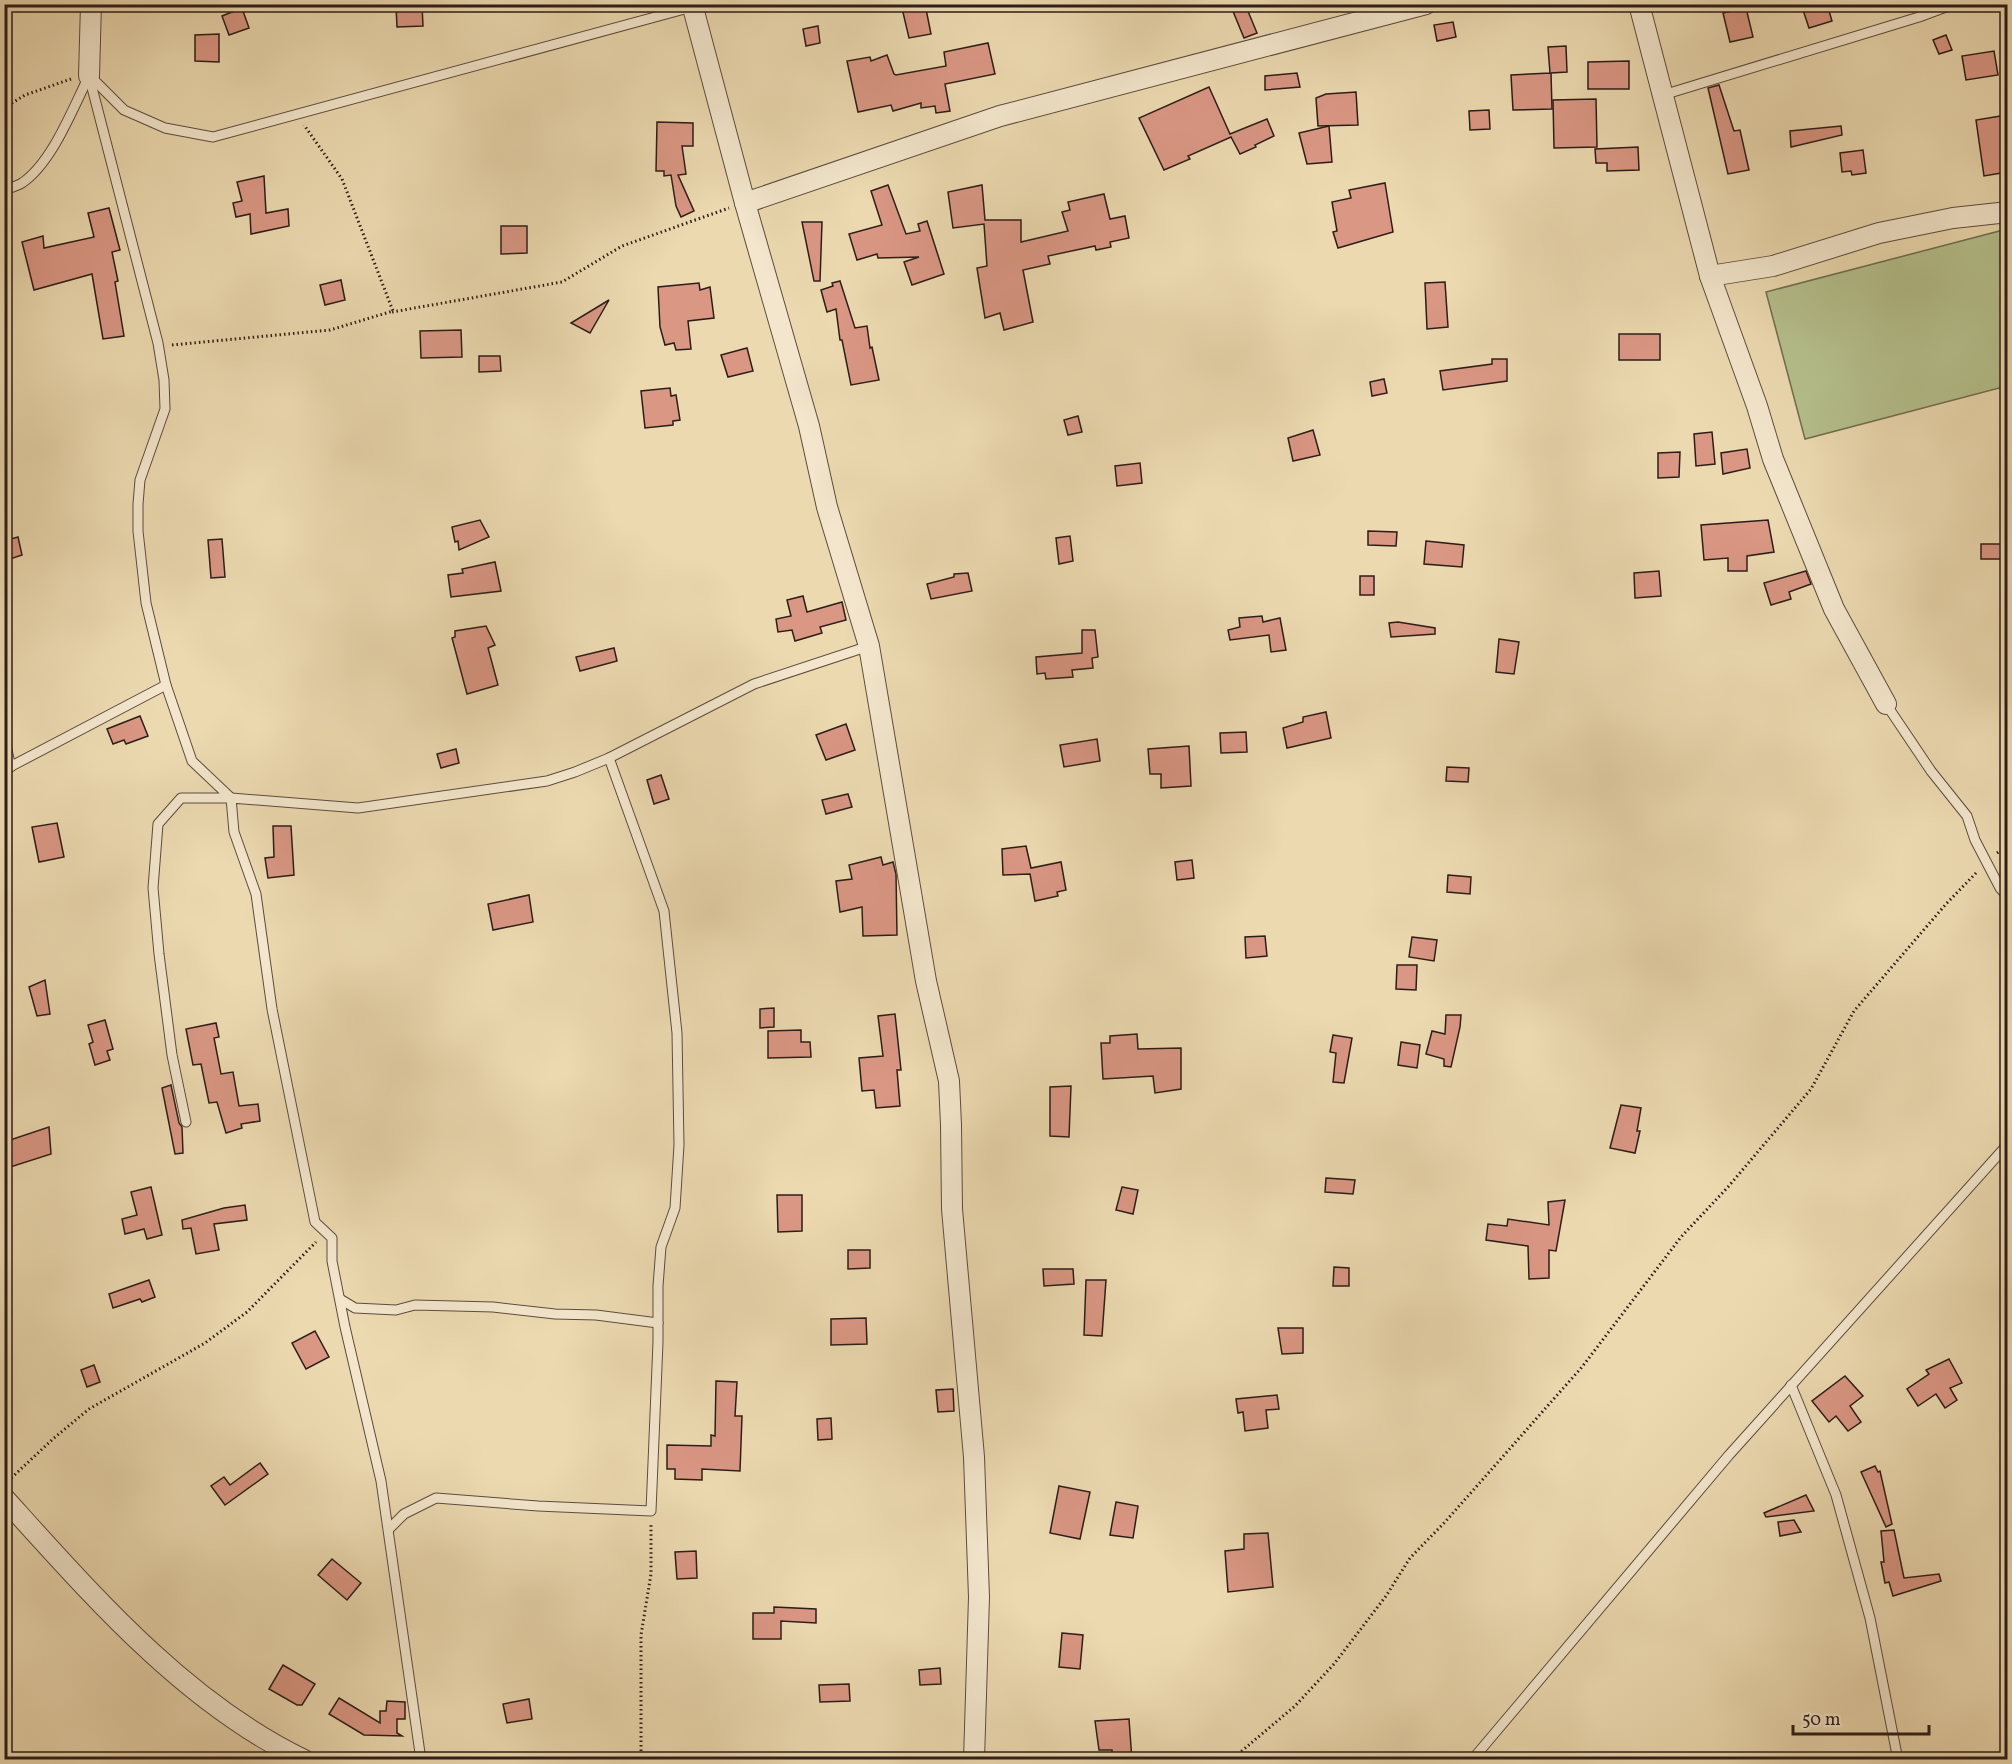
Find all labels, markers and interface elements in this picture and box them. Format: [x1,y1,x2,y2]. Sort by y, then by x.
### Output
scale bar [1793,1698,1930,1736]
text: 50 m [1802,1708,1841,1733]

